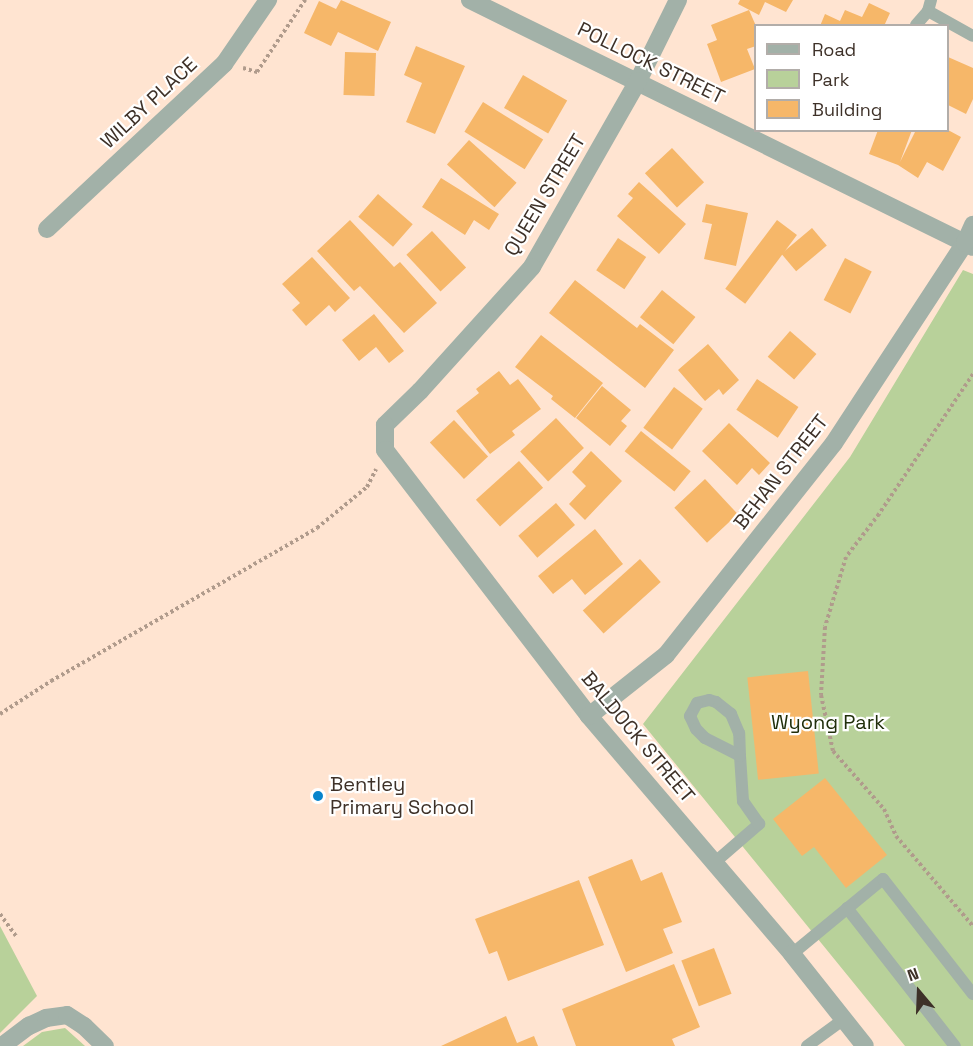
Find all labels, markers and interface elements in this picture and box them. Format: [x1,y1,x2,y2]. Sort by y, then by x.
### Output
street label: POLLOCK STREET [574,17,728,109]
legend [754,24,949,132]
text: Road [812,38,856,61]
street label: WILBY PLACE [96,52,202,154]
text: Park [812,68,849,91]
text: Building [812,98,882,121]
street label: QUEEN STREET [499,130,591,260]
street label: BEHAN STREET [729,410,833,534]
street label: BALDOCK STREET [576,667,700,807]
park label: Wyong Park [771,710,885,734]
place label: Bentley Primary School [330,772,474,819]
marker: Bentley Primary School [311,789,325,803]
north arrow [889,962,949,1022]
text: N [904,963,921,986]

